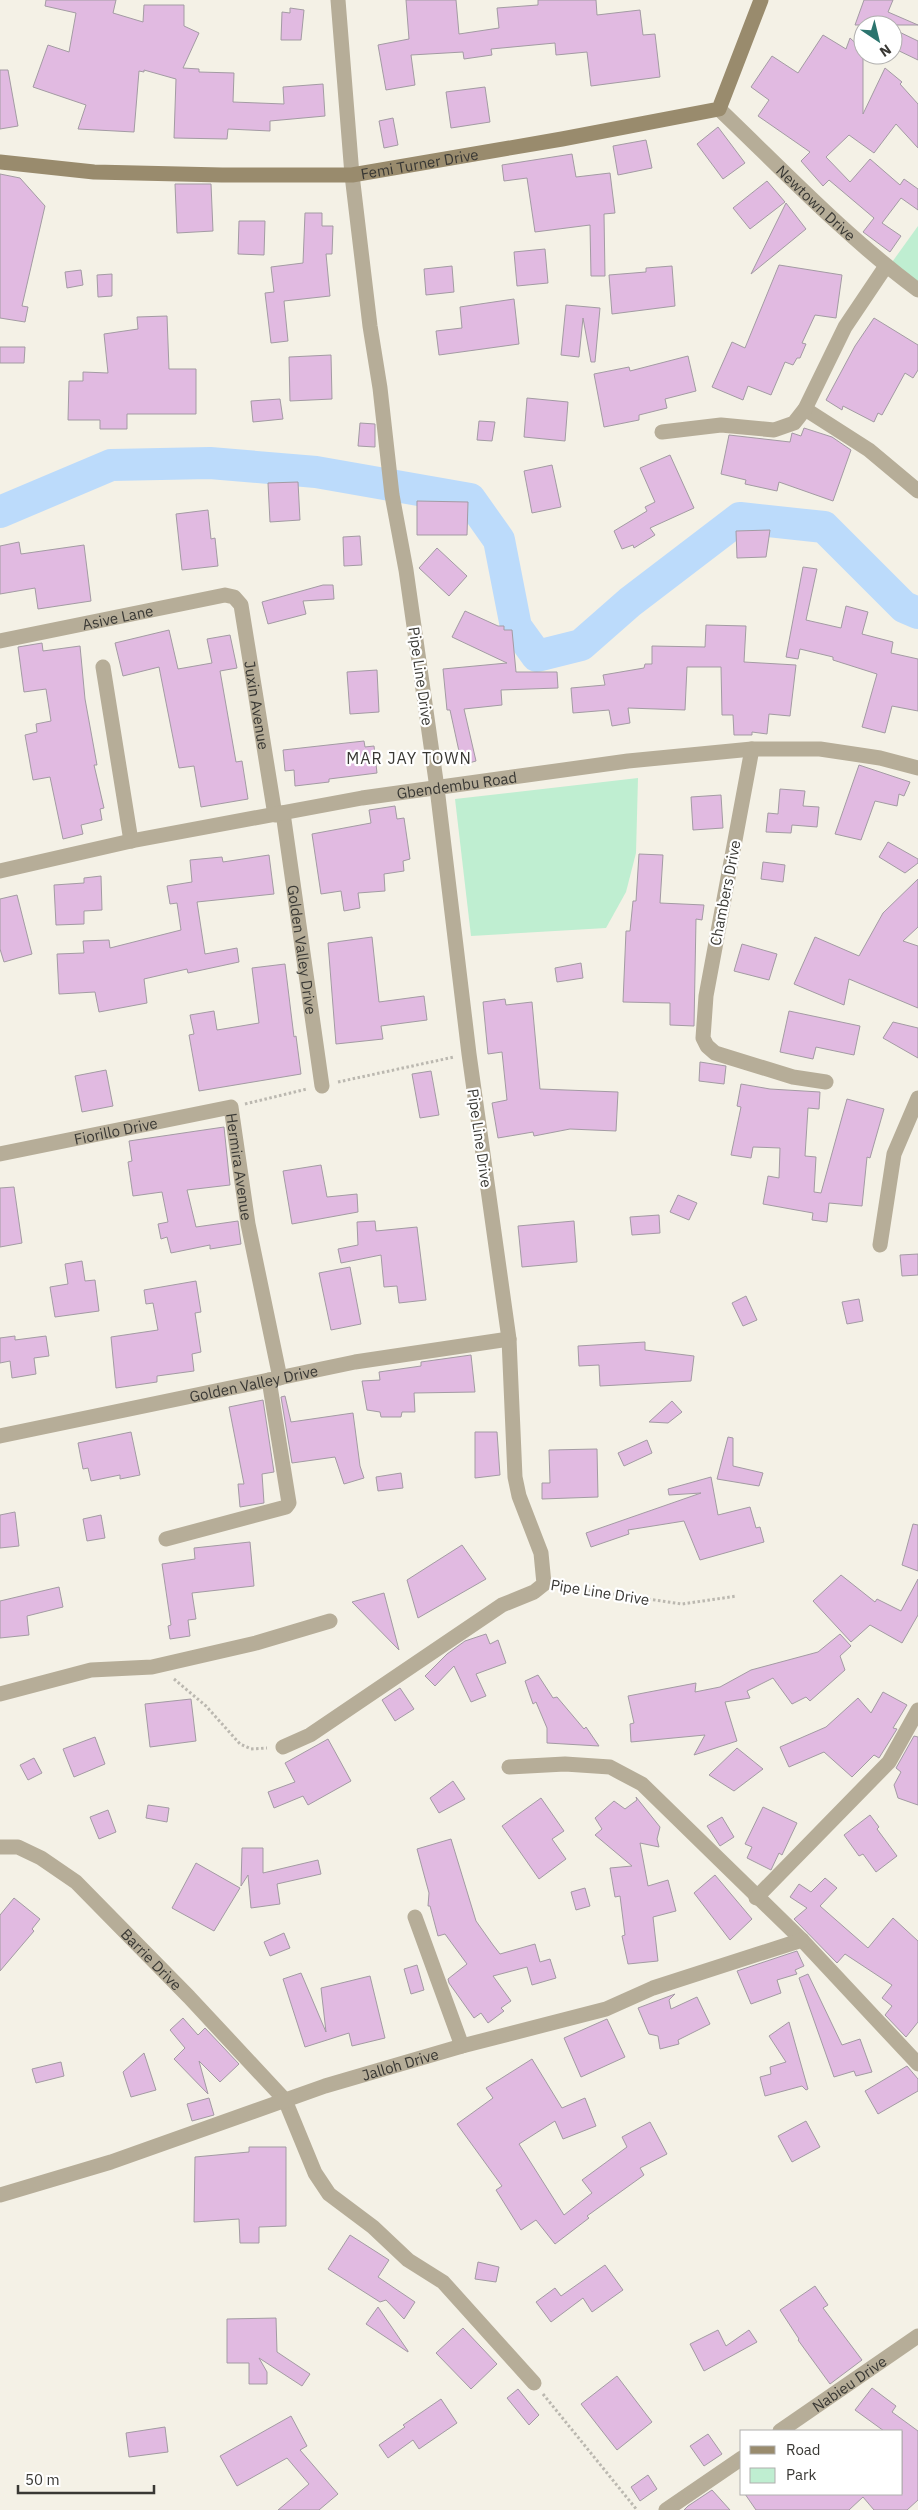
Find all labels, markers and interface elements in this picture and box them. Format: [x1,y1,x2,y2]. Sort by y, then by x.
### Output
north arrow [853,15,903,65]
text: N [876,40,895,61]
street label: Femi Turner Drive [359,144,480,183]
street label: Newtown Drive [773,161,860,245]
street label: Asive Lane [80,600,155,633]
street label: Pipe Line Drive [405,625,437,727]
street label: Juxin Avenue [241,659,274,751]
district label: MAR JAY TOWN [346,748,472,768]
street label: Gbendembu Road [395,767,518,803]
street label: Chambers Drive [705,839,745,947]
street label: Golden Valley Drive [284,883,321,1016]
street label: Pipe Line Drive [464,1087,496,1189]
street label: Hermira Avenue [222,1112,257,1222]
street label: Fiorillo Drive [72,1113,159,1148]
street label: Golden Valley Drive [188,1360,320,1406]
street label: Pipe Line Drive [549,1575,651,1609]
street label: Barrie Drive [117,1924,186,1994]
street label: Jalloh Drive [359,2044,441,2084]
street label: Nabieu Drive [808,2351,890,2416]
legend [740,2430,903,2495]
text: Road [786,2440,821,2459]
scale bar [18,2462,154,2494]
text: Park [786,2465,816,2484]
text: 50 m [25,2470,60,2489]

